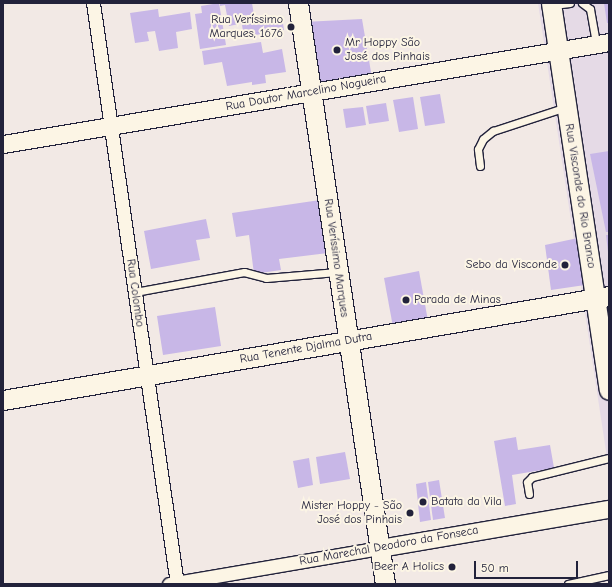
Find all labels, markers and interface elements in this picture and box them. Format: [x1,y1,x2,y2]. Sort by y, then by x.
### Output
place label: Rua Veríssimo Marques, 1676 [210,13,283,41]
marker: Rua Veríssimo Marques, 1676 [286,22,296,32]
place label: Mr Hoppy São José dos Pinhais [345,36,430,64]
marker: Mr Hoppy São José dos Pinhais [332,45,342,55]
street label: Rua Doutor Marcelino Nogueira [225,72,387,114]
street label: Rua Visconde do Rio Branco [561,122,599,270]
street label: Rua Veríssimo Marques [321,198,351,318]
street label: Rua Colombo [123,258,147,328]
place label: Sebo da Visconde [466,258,557,272]
marker: Sebo da Visconde [560,260,570,270]
place label: Parada de Minas [414,293,501,307]
marker: Parada de Minas [401,295,411,305]
street label: Rua Tenente Djalma Dutra [239,329,373,367]
place label: Batata da Vila [431,495,502,509]
marker: Batata da Vila [418,497,428,507]
place label: Mister Hoppy - São José dos Pinhais [301,499,402,527]
marker: Mister Hoppy - São José dos Pinhais [405,508,415,518]
street label: Rua Marechal Deodoro da Fonseca [298,523,480,569]
scale bar [476,553,580,579]
place label: Beer A Holics [374,560,444,574]
text: 50 m [481,561,509,575]
marker: Beer A Holics [447,562,457,572]

